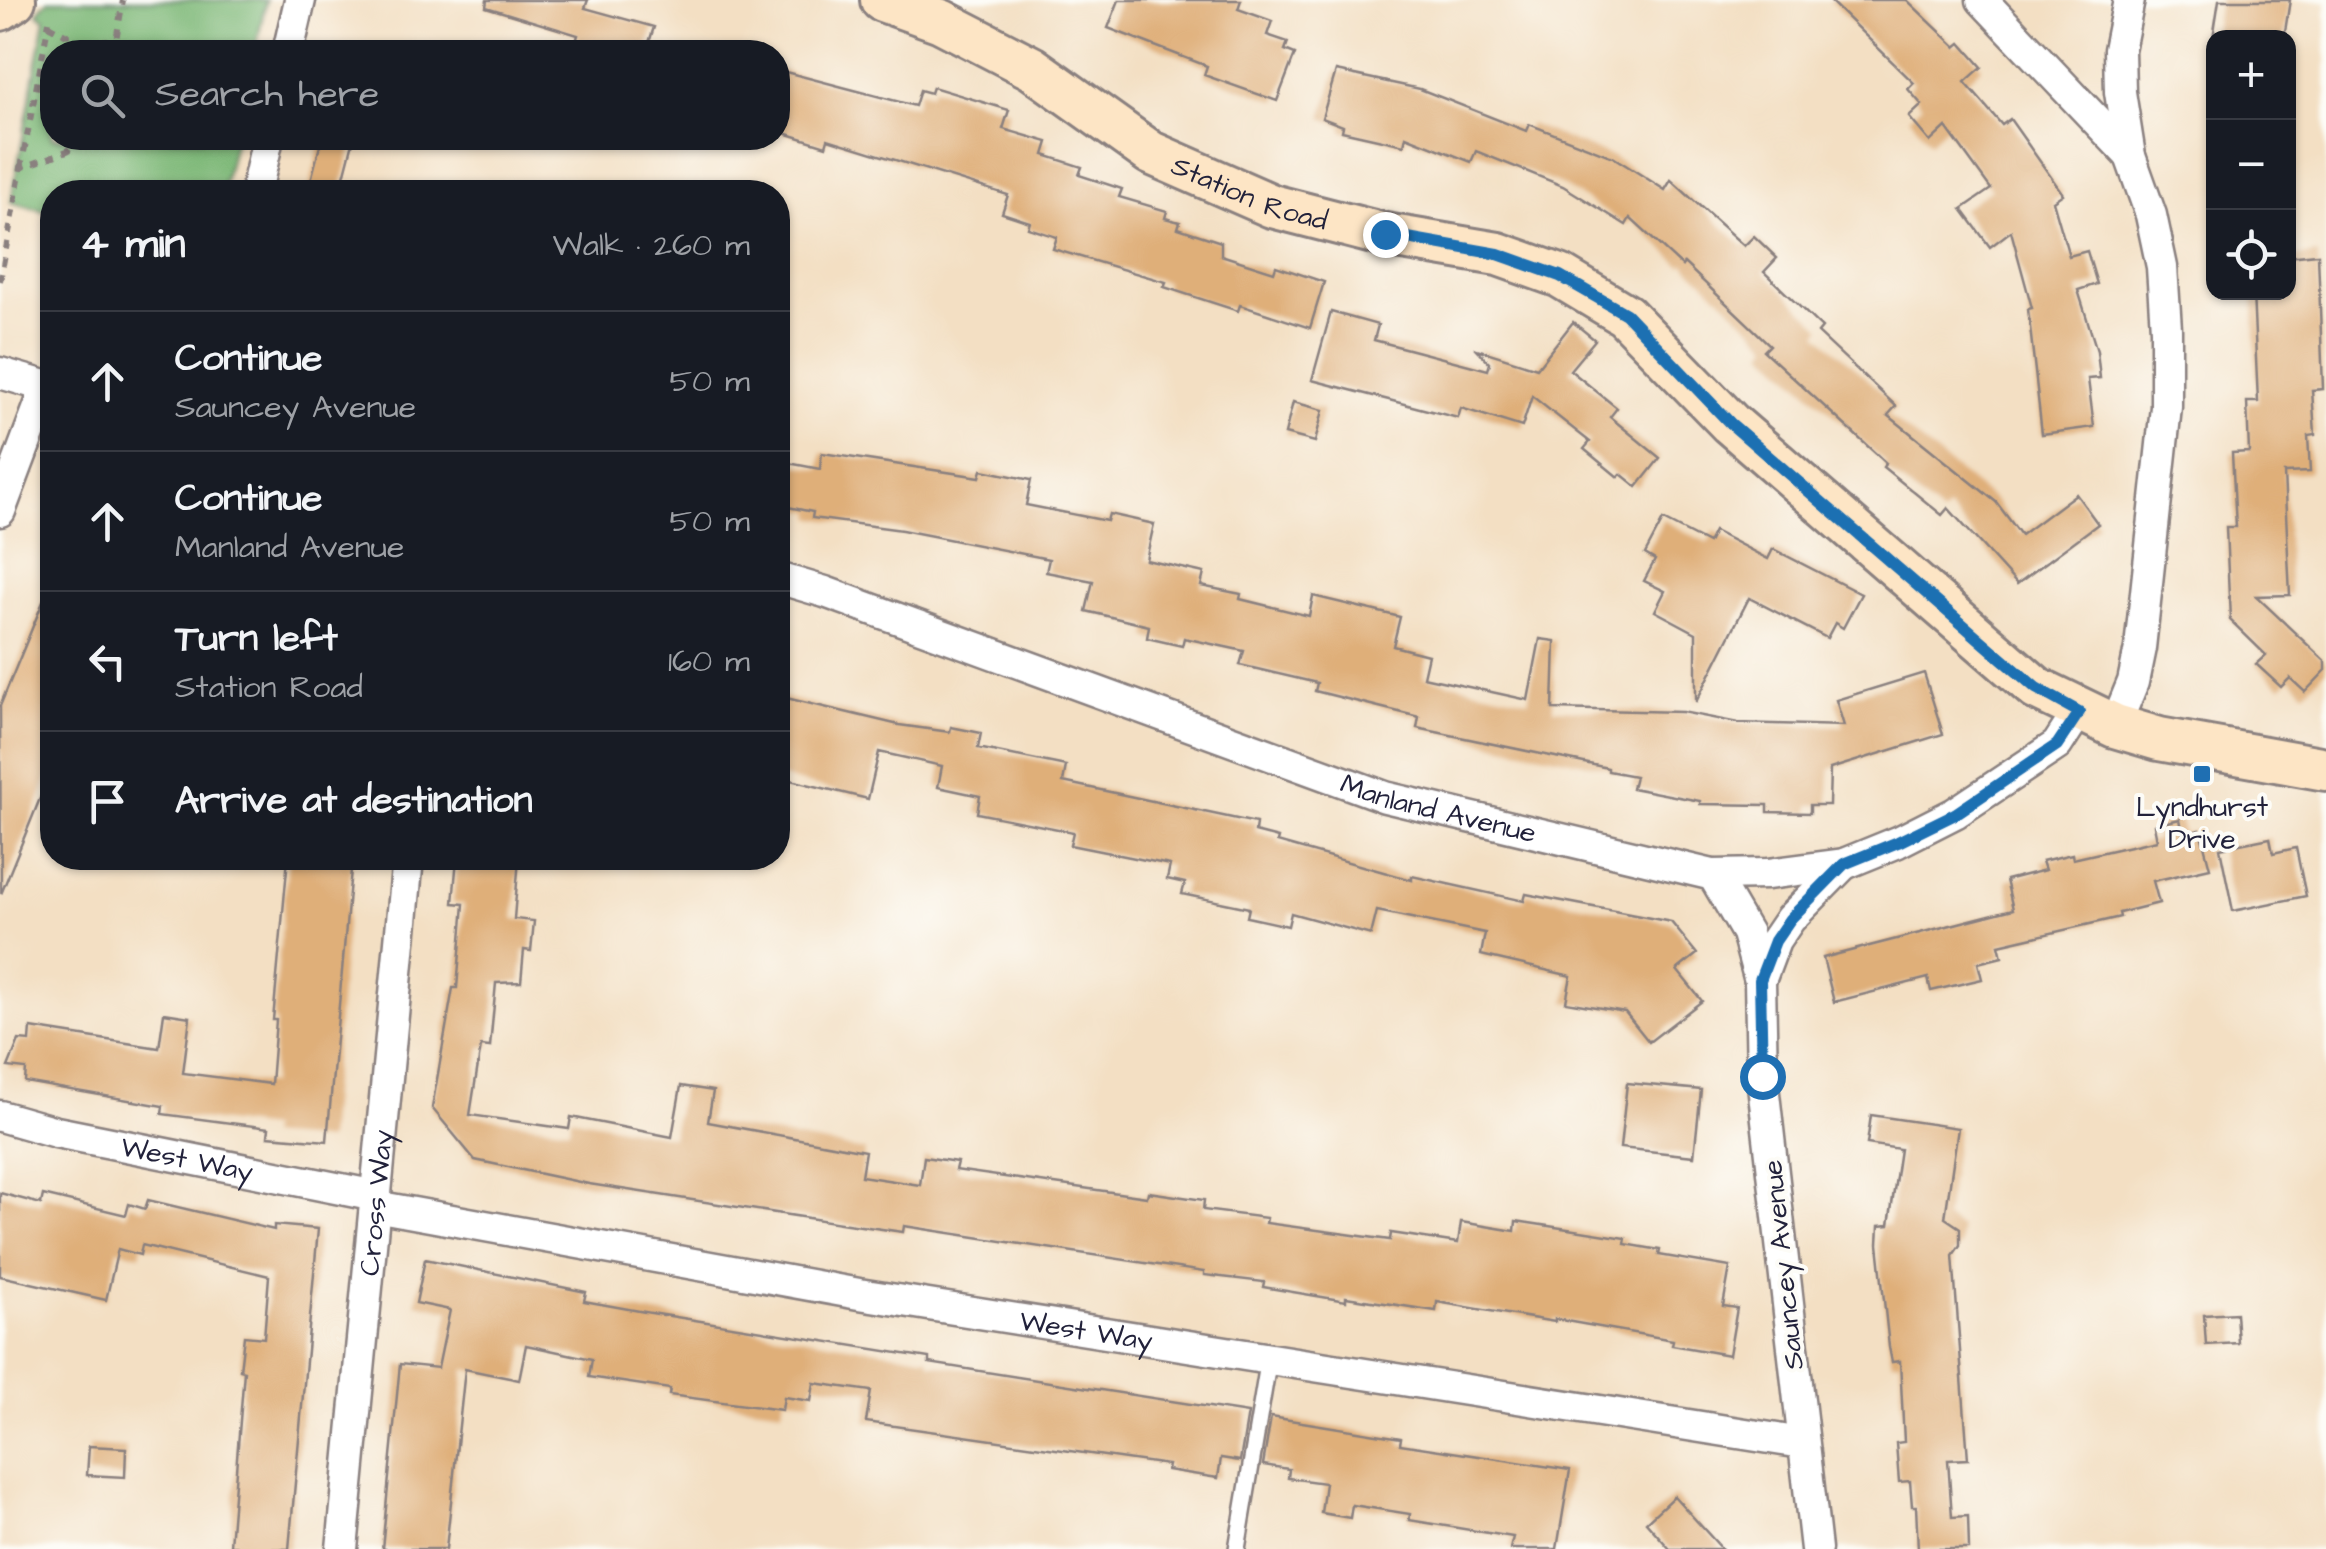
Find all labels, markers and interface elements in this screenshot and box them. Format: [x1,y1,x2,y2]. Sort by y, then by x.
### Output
map controls [2206,30,2296,300]
button: + [2206,30,2296,120]
search box [40,40,790,150]
icon: search [75,68,130,123]
text: Search here [155,69,379,121]
button: − [2206,120,2296,210]
street label: Station Road [1165,146,1332,240]
button: locate [2206,210,2296,300]
route end [1363,212,1409,258]
text: 4 min [80,216,185,274]
text: Walk · 260 m [553,223,750,268]
text: Continue [175,333,322,385]
icon: ahead [80,354,135,409]
text: 50 m [669,359,750,404]
text: Sauncey Avenue [175,385,416,430]
text: Continue [175,473,322,525]
icon: ahead [80,494,135,549]
text: 50 m [669,499,750,544]
text: Manland Avenue [175,525,404,570]
text: Turn left [175,613,338,665]
icon: left [80,634,135,689]
text: 160 m [668,639,750,684]
text: Station Road [175,665,363,710]
marker: Lyndhurst Drive [2191,763,2213,785]
street label: Manland Avenue [1335,764,1540,853]
icon: arrive [80,774,135,829]
text: Arrive at destination [175,775,532,827]
place label: Lyndhurst Drive [2136,788,2269,859]
route start [1740,1054,1786,1100]
street label: West Way [117,1127,256,1194]
street label: Cross Way [350,1128,405,1277]
street label: Sauncey Avenue [1753,1158,1816,1372]
street label: West Way [1017,1302,1155,1363]

